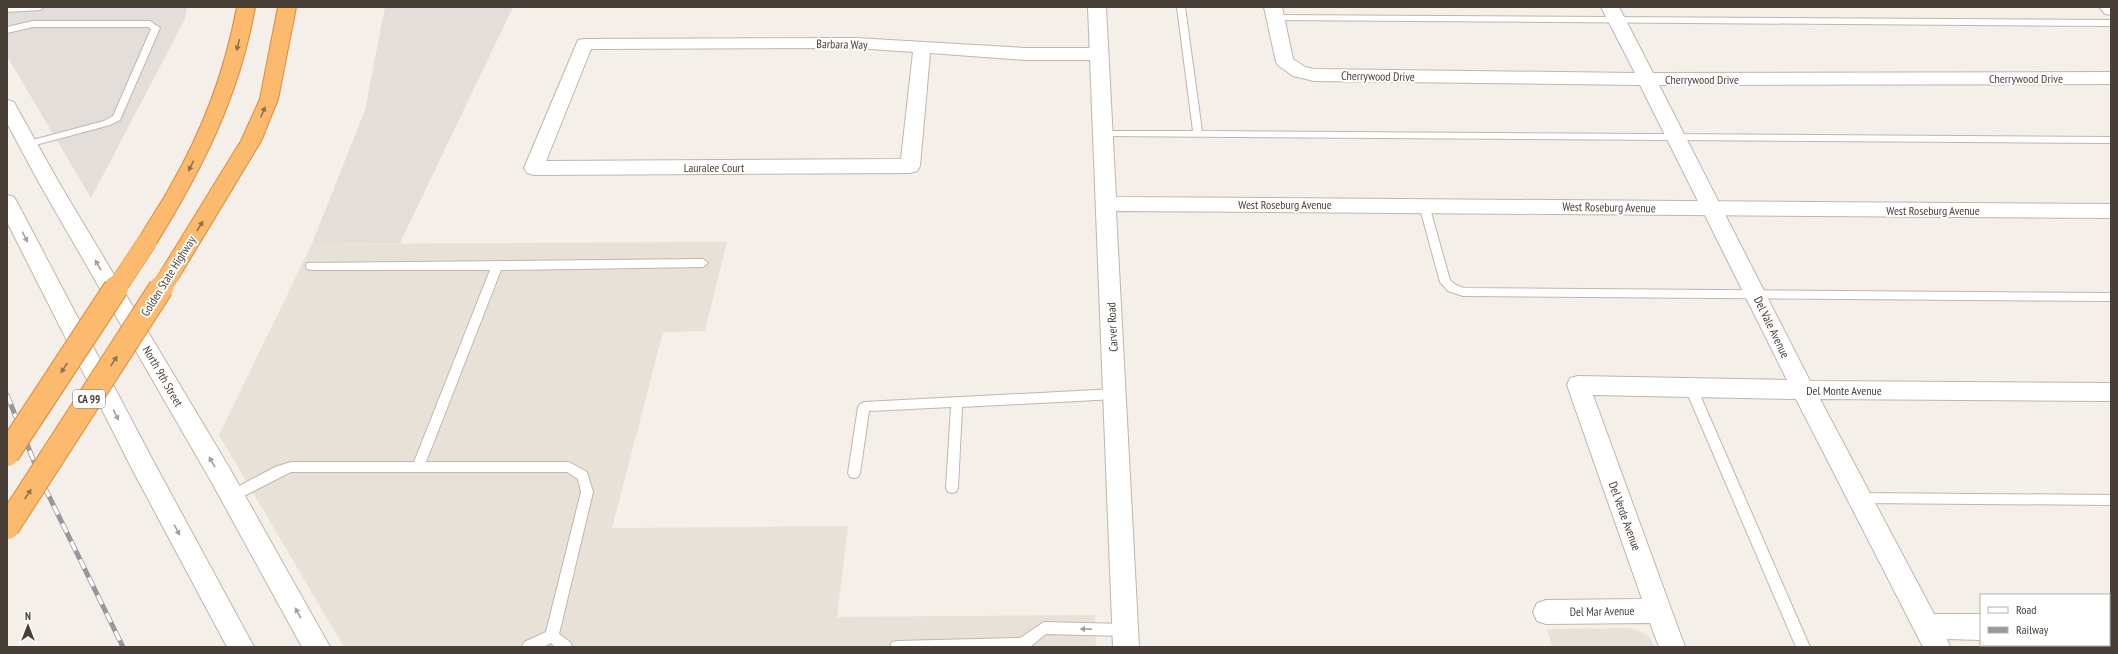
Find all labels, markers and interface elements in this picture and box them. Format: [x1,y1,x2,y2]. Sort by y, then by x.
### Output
street label: Barbara Way [816,36,868,52]
one-way arrow [235,39,241,51]
street label: Cherrywood Drive [1341,68,1415,84]
street label: Cherrywood Drive [1989,71,2063,86]
street label: Cherrywood Drive [1665,72,1739,87]
one-way arrow [260,107,266,118]
one-way arrow [188,160,194,172]
street label: Lauralee Court [684,160,745,175]
street label: West Roseburg Avenue [1238,197,1332,212]
street label: West Roseburg Avenue [1562,199,1656,215]
street label: West Roseburg Avenue [1886,203,1980,218]
one-way arrow [196,221,204,231]
one-way arrow [22,231,28,243]
street label: Golden State Highway [137,233,199,319]
one-way arrow [94,259,101,270]
street label: Del Vale Avenue [1751,294,1793,360]
street label: Carver Road [1103,302,1121,352]
street label: North 9th Street [140,343,187,410]
one-way arrow [110,355,117,367]
one-way arrow [60,363,68,373]
street label: Del Monte Avenue [1806,383,1882,398]
road number: CA 99 [73,390,105,408]
one-way arrow [113,409,120,420]
one-way arrow [209,456,216,468]
street label: Del Verde Avenue [1606,479,1644,553]
one-way arrow [24,489,32,499]
one-way arrow [174,524,181,535]
legend [1980,594,2110,646]
text: Road [2016,602,2036,617]
street label: Del Mar Avenue [1569,603,1635,619]
north arrow [8,606,48,646]
one-way arrow [294,607,301,619]
text: N [25,609,31,623]
text: Railway [2016,622,2049,637]
one-way arrow [1079,626,1092,632]

